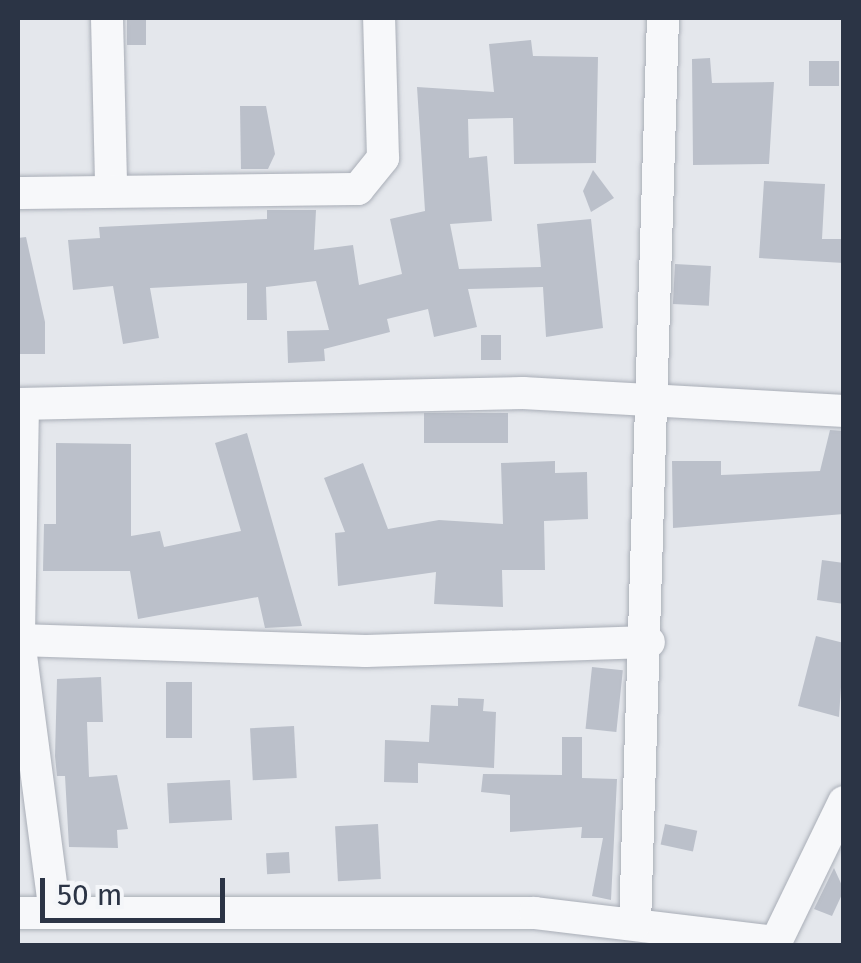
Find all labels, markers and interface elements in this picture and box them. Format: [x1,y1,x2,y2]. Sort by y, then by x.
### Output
scale bar [45,858,230,920]
text: 50 m [57,877,122,913]

